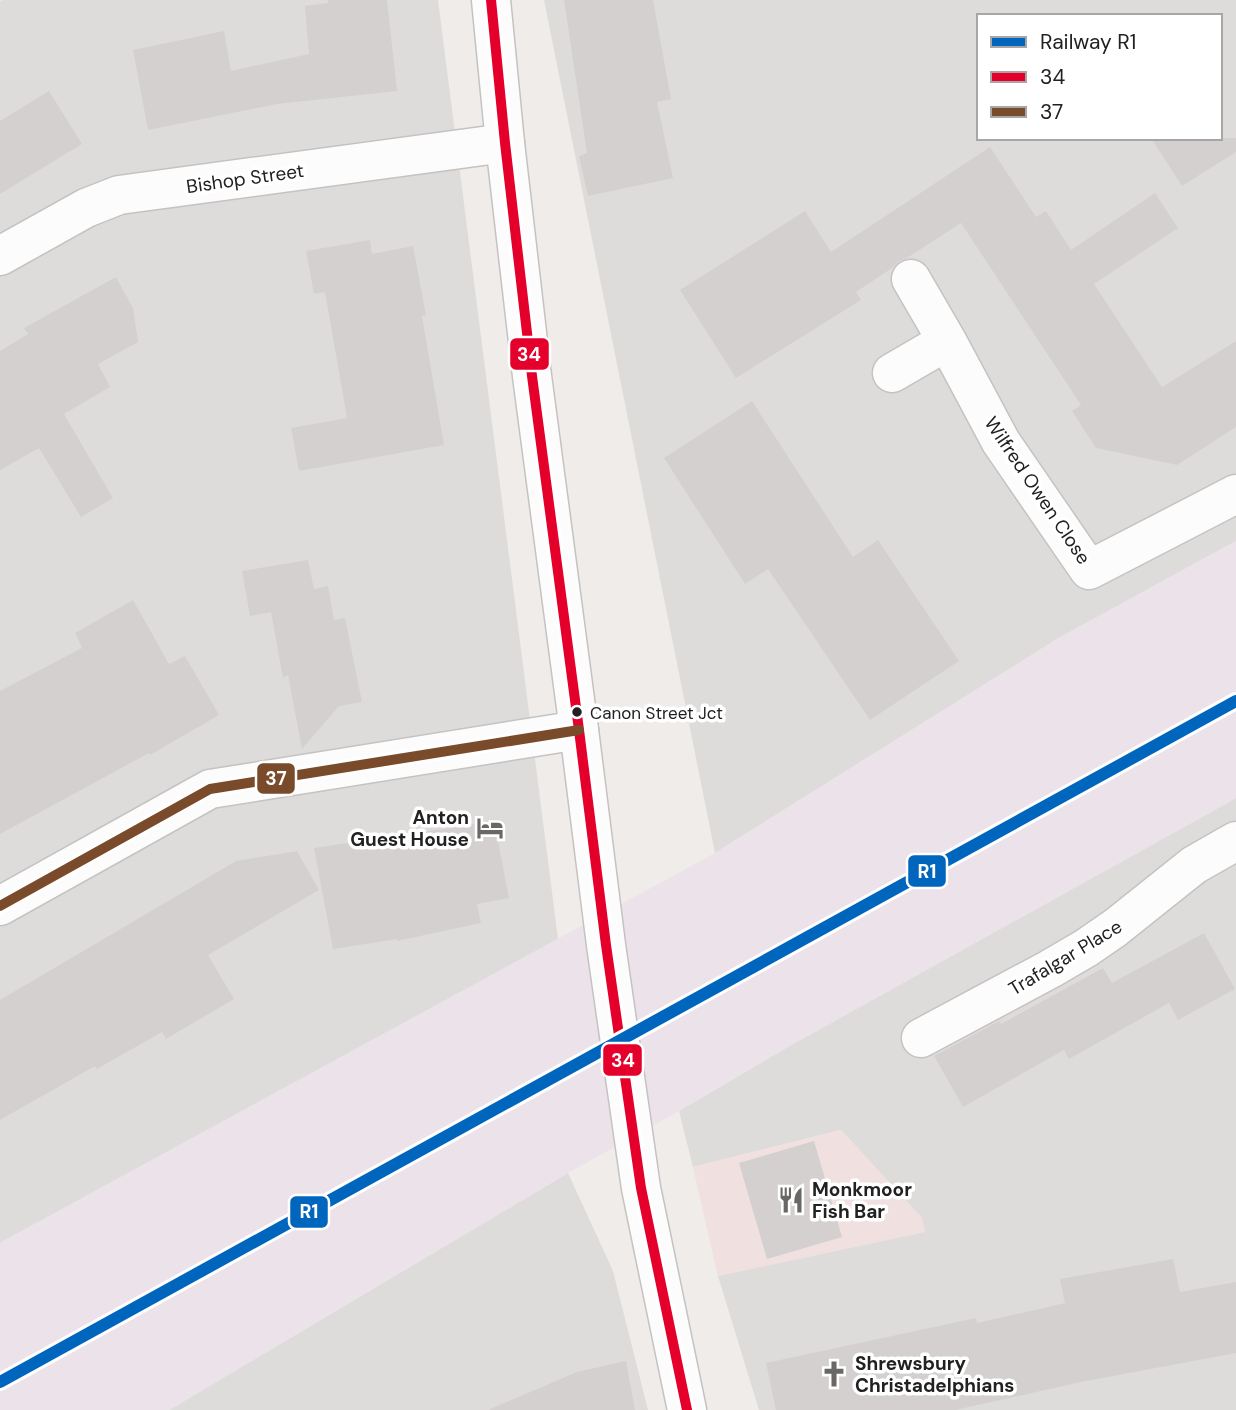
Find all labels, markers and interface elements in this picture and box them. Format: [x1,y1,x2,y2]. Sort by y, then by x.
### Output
legend [977,14,1222,140]
text: Railway R1 [1040,28,1136,56]
text: 34 [1040,63,1065,91]
text: 37 [1040,98,1063,126]
street label: Bishop Street [185,158,306,199]
line badge: 34 [509,337,550,371]
text: 34 [517,342,541,367]
street label: Wilfred Owen Close [979,412,1096,569]
place label: Canon Street Jct [590,702,723,724]
marker: Canon Street Jct [570,705,584,719]
line badge: 37 [256,762,296,795]
text: 37 [265,766,287,791]
place label: Anton Guest House [350,805,469,852]
hotel icon: Anton Guest House [475,813,505,843]
line badge: R1 [907,854,947,888]
text: R1 [918,859,936,884]
street label: Trafalgar Place [1004,914,1127,1001]
line badge: 34 [602,1043,643,1077]
text: 34 [611,1048,635,1073]
place label: Monkmoor Fish Bar [812,1177,912,1224]
restaurant icon: Monkmoor Fish Bar [776,1185,806,1215]
line badge: R1 [289,1195,329,1229]
text: R1 [300,1199,318,1224]
place label: Shrewsbury Christadelphians [855,1351,1014,1398]
church icon: Shrewsbury Christadelphians [819,1359,849,1389]

